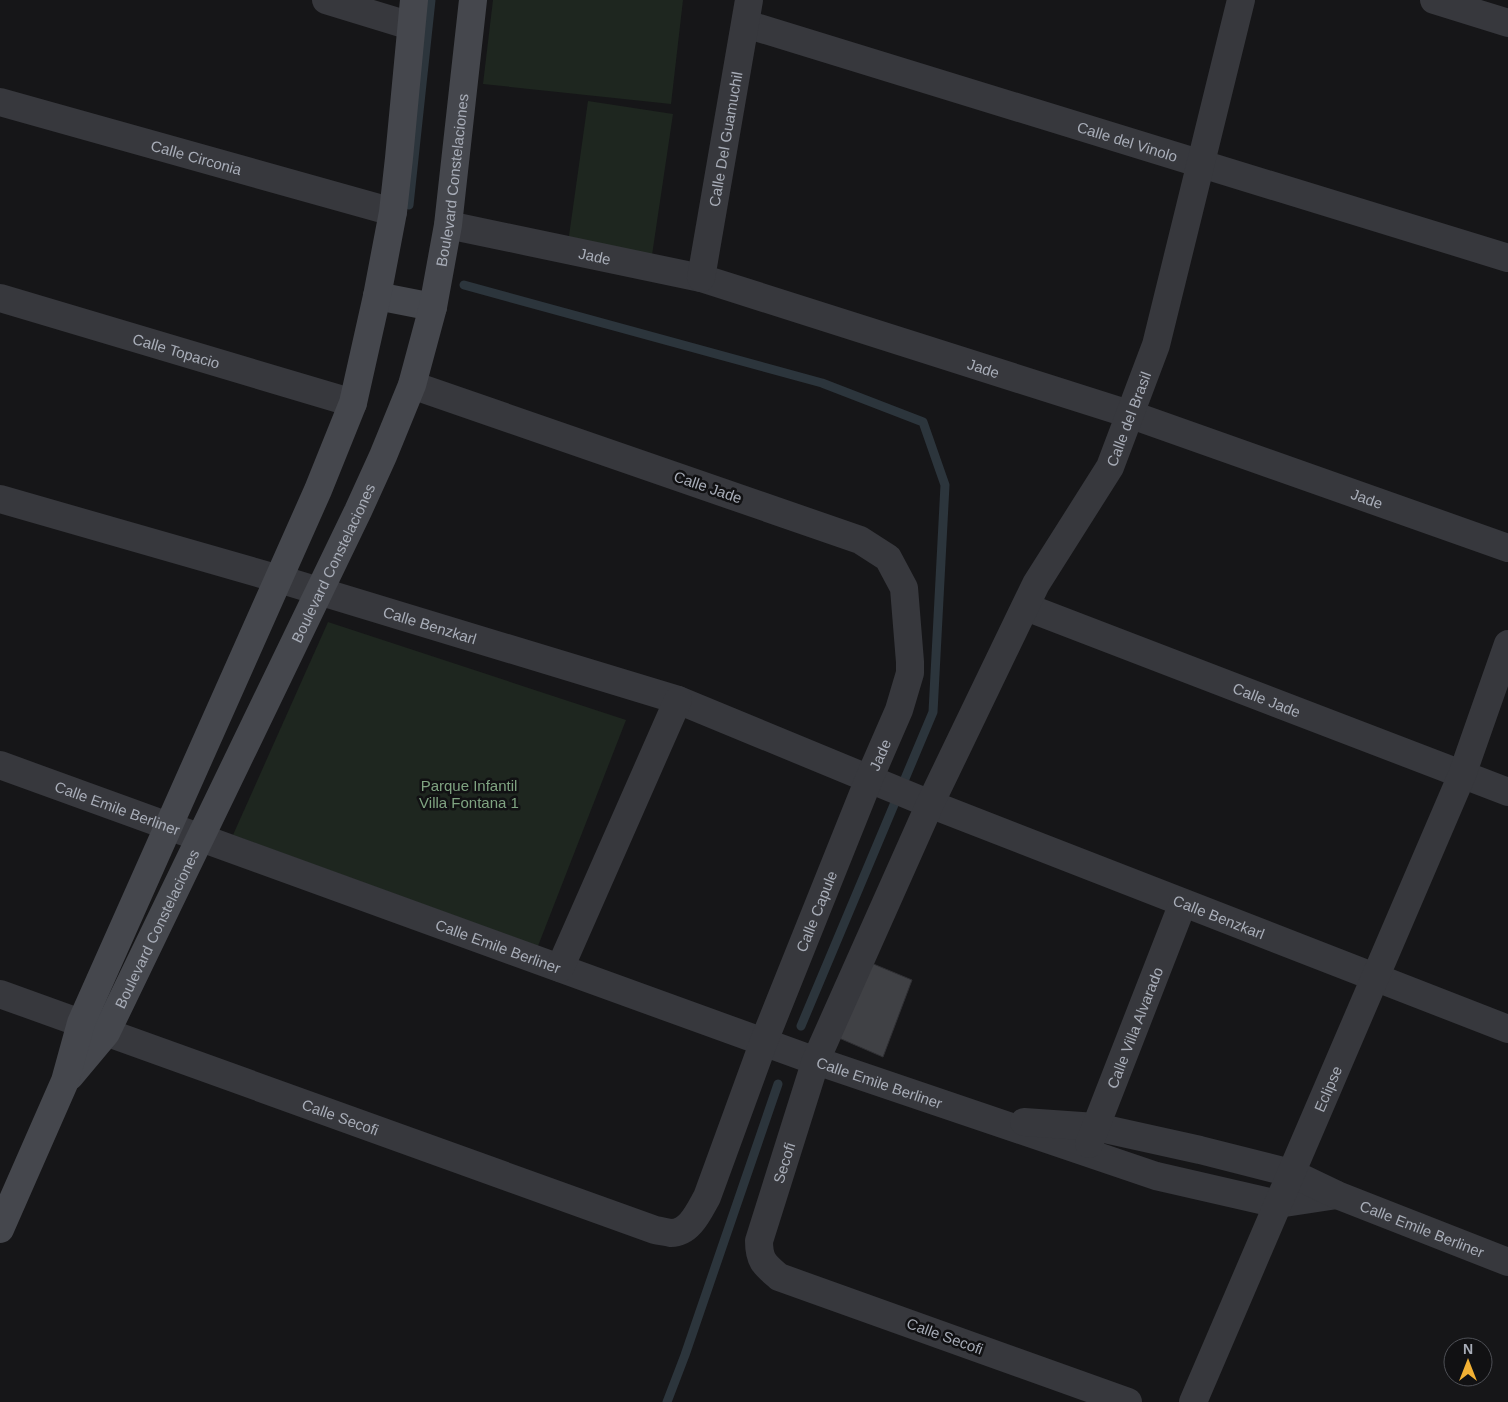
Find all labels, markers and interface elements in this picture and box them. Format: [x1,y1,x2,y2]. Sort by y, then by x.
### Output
street label: Calle Del Guamuchil [705,70,745,208]
street label: Boulevard Constelaciones [432,93,471,268]
street label: Calle del Vinolo [1075,118,1180,165]
street label: Calle Circonia [149,136,244,178]
street label: Jade [577,244,612,267]
street label: Calle Topacio [131,330,222,371]
street label: Jade [966,355,1002,381]
street label: Calle del Brasil [1103,369,1154,469]
street label: Calle Jade [672,467,744,507]
street label: Boulevard Constelaciones [287,481,378,645]
street label: Jade [1349,485,1385,512]
street label: Calle Benzkarl [381,603,479,647]
street label: Calle Jade [1231,679,1303,720]
street label: Jade [865,736,894,773]
street label: Calle Emile Berliner [53,777,182,838]
park label: Parque Infantil Villa Fontana 1 [419,777,519,811]
street label: Boulevard Constelaciones [111,846,202,1011]
street label: Calle Capule [792,868,840,954]
street label: Calle Benzkarl [1171,891,1267,942]
street label: Calle Emile Berliner [433,915,563,976]
street label: Calle Villa Alvarado [1103,964,1166,1091]
street label: Calle Emile Berliner [814,1053,945,1111]
street label: Eclipse [1310,1063,1345,1114]
street label: Calle Secofi [300,1095,381,1138]
street label: Secofi [769,1140,798,1185]
street label: Calle Emile Berliner [1358,1196,1487,1260]
street label: Calle Secofi [904,1314,986,1358]
north arrow [1443,1337,1493,1387]
text: N [1463,1341,1473,1357]

